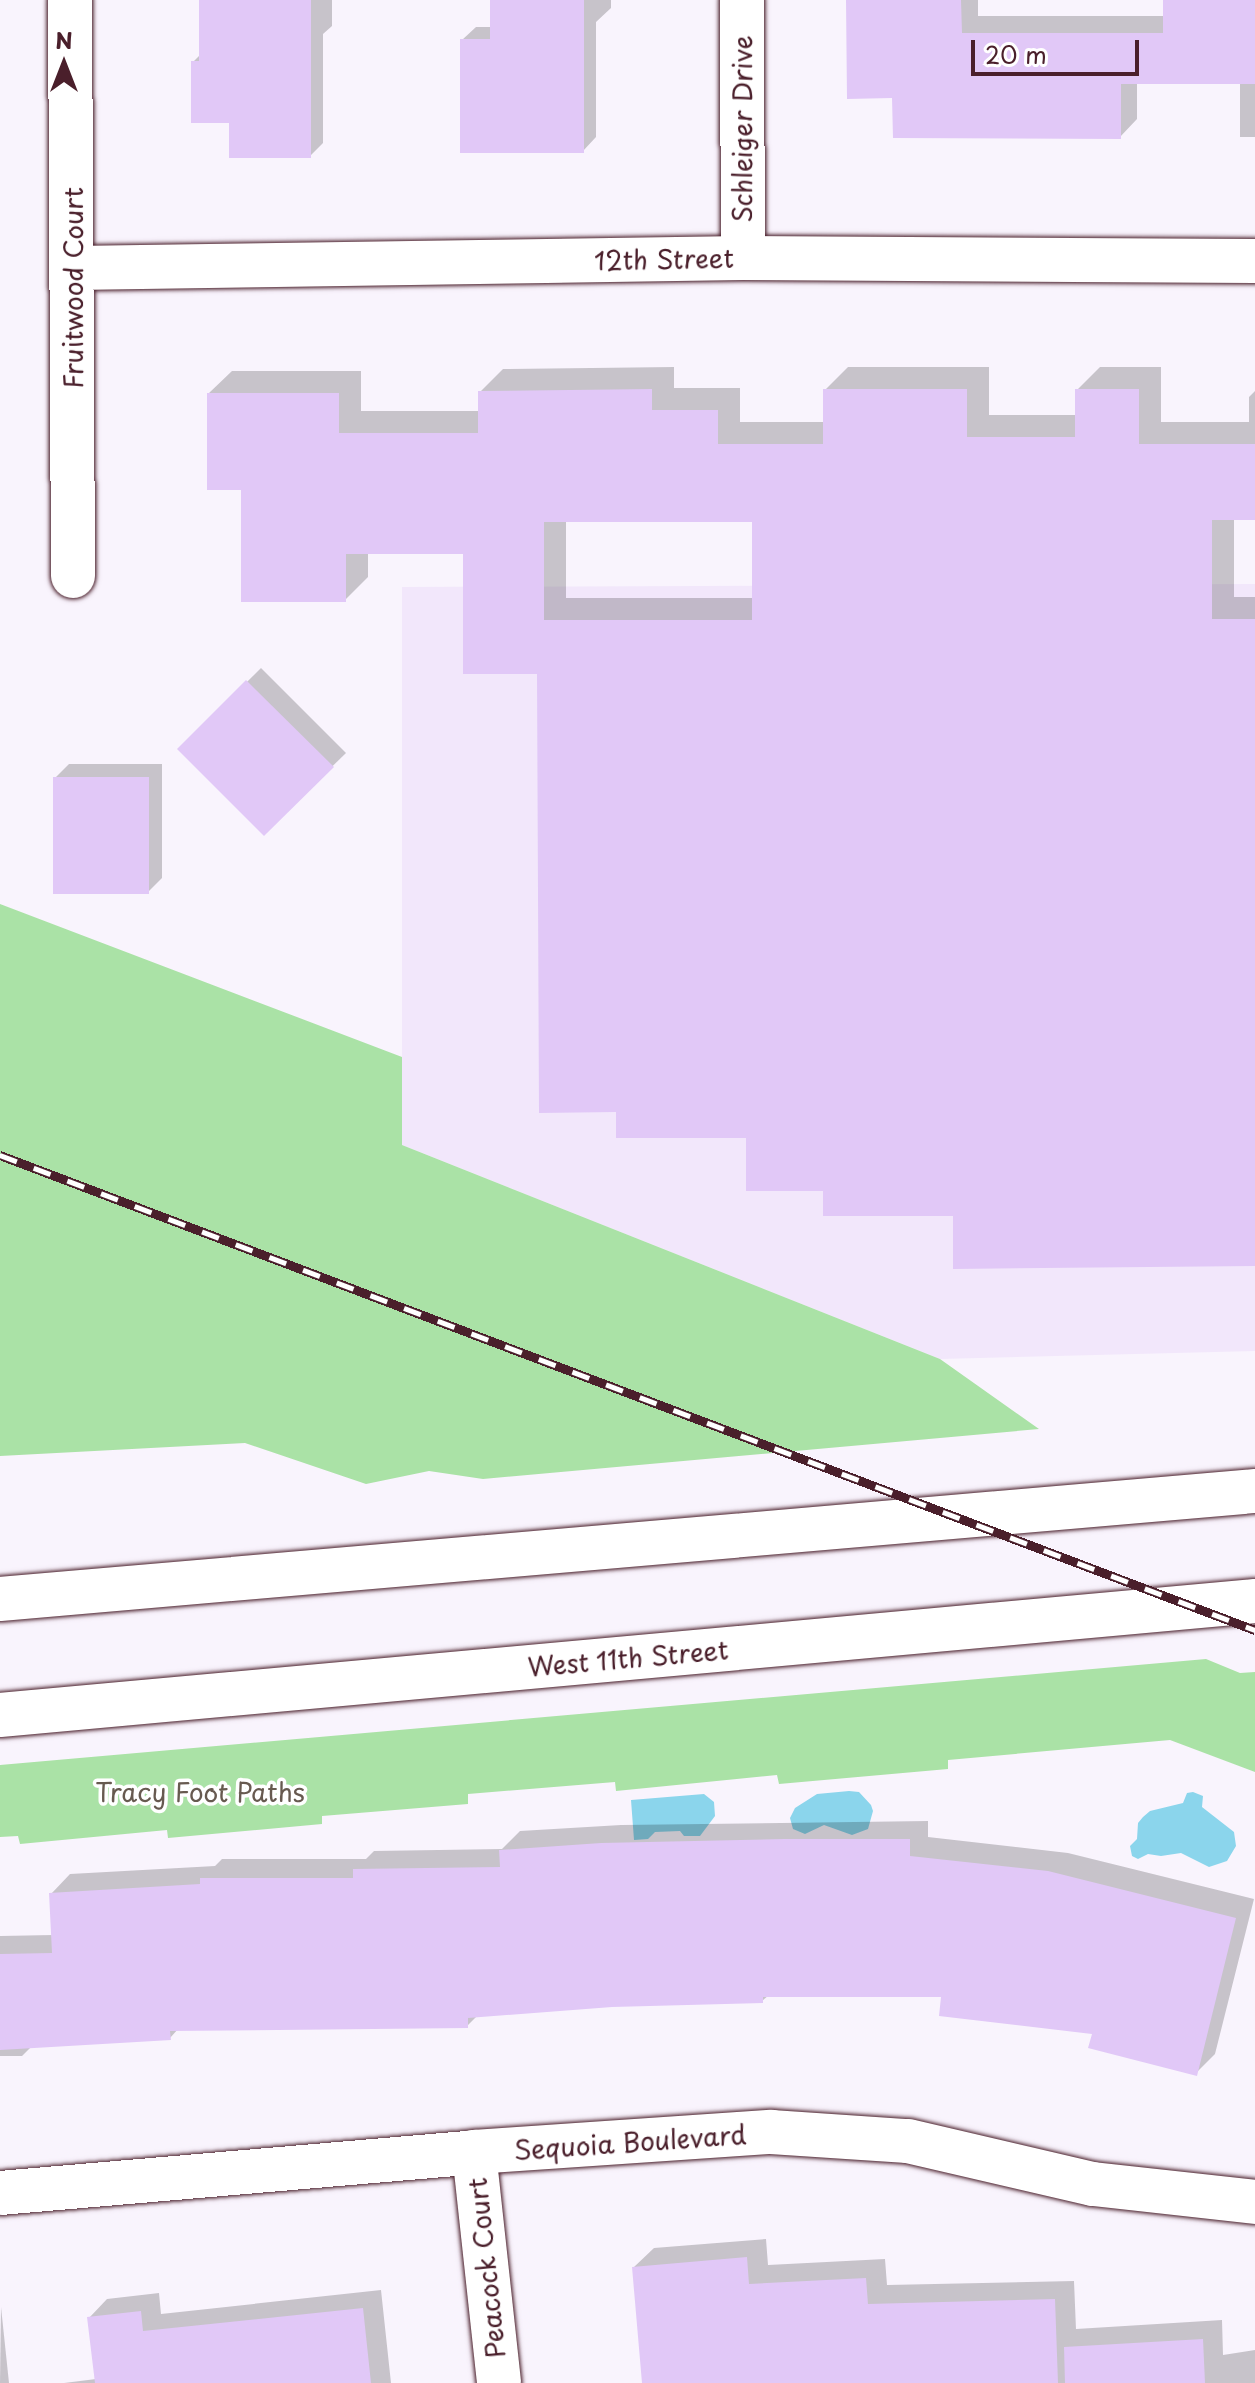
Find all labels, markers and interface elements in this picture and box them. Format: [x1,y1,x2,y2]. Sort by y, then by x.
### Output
text: N [55,23,73,56]
north arrow [24,24,104,104]
scale bar [975,24,1143,74]
street label: Schleiger Drive [726,35,758,223]
text: 20 m [985,36,1047,72]
street label: Fruitwood Court [57,187,89,389]
street label: 12th Street [593,242,735,276]
street label: West 11th Street [525,1634,731,1682]
park label: Tracy Foot Paths [95,1776,305,1808]
street label: Sequoia Boulevard [513,2118,747,2166]
street label: Peacock Court [461,2175,511,2361]

